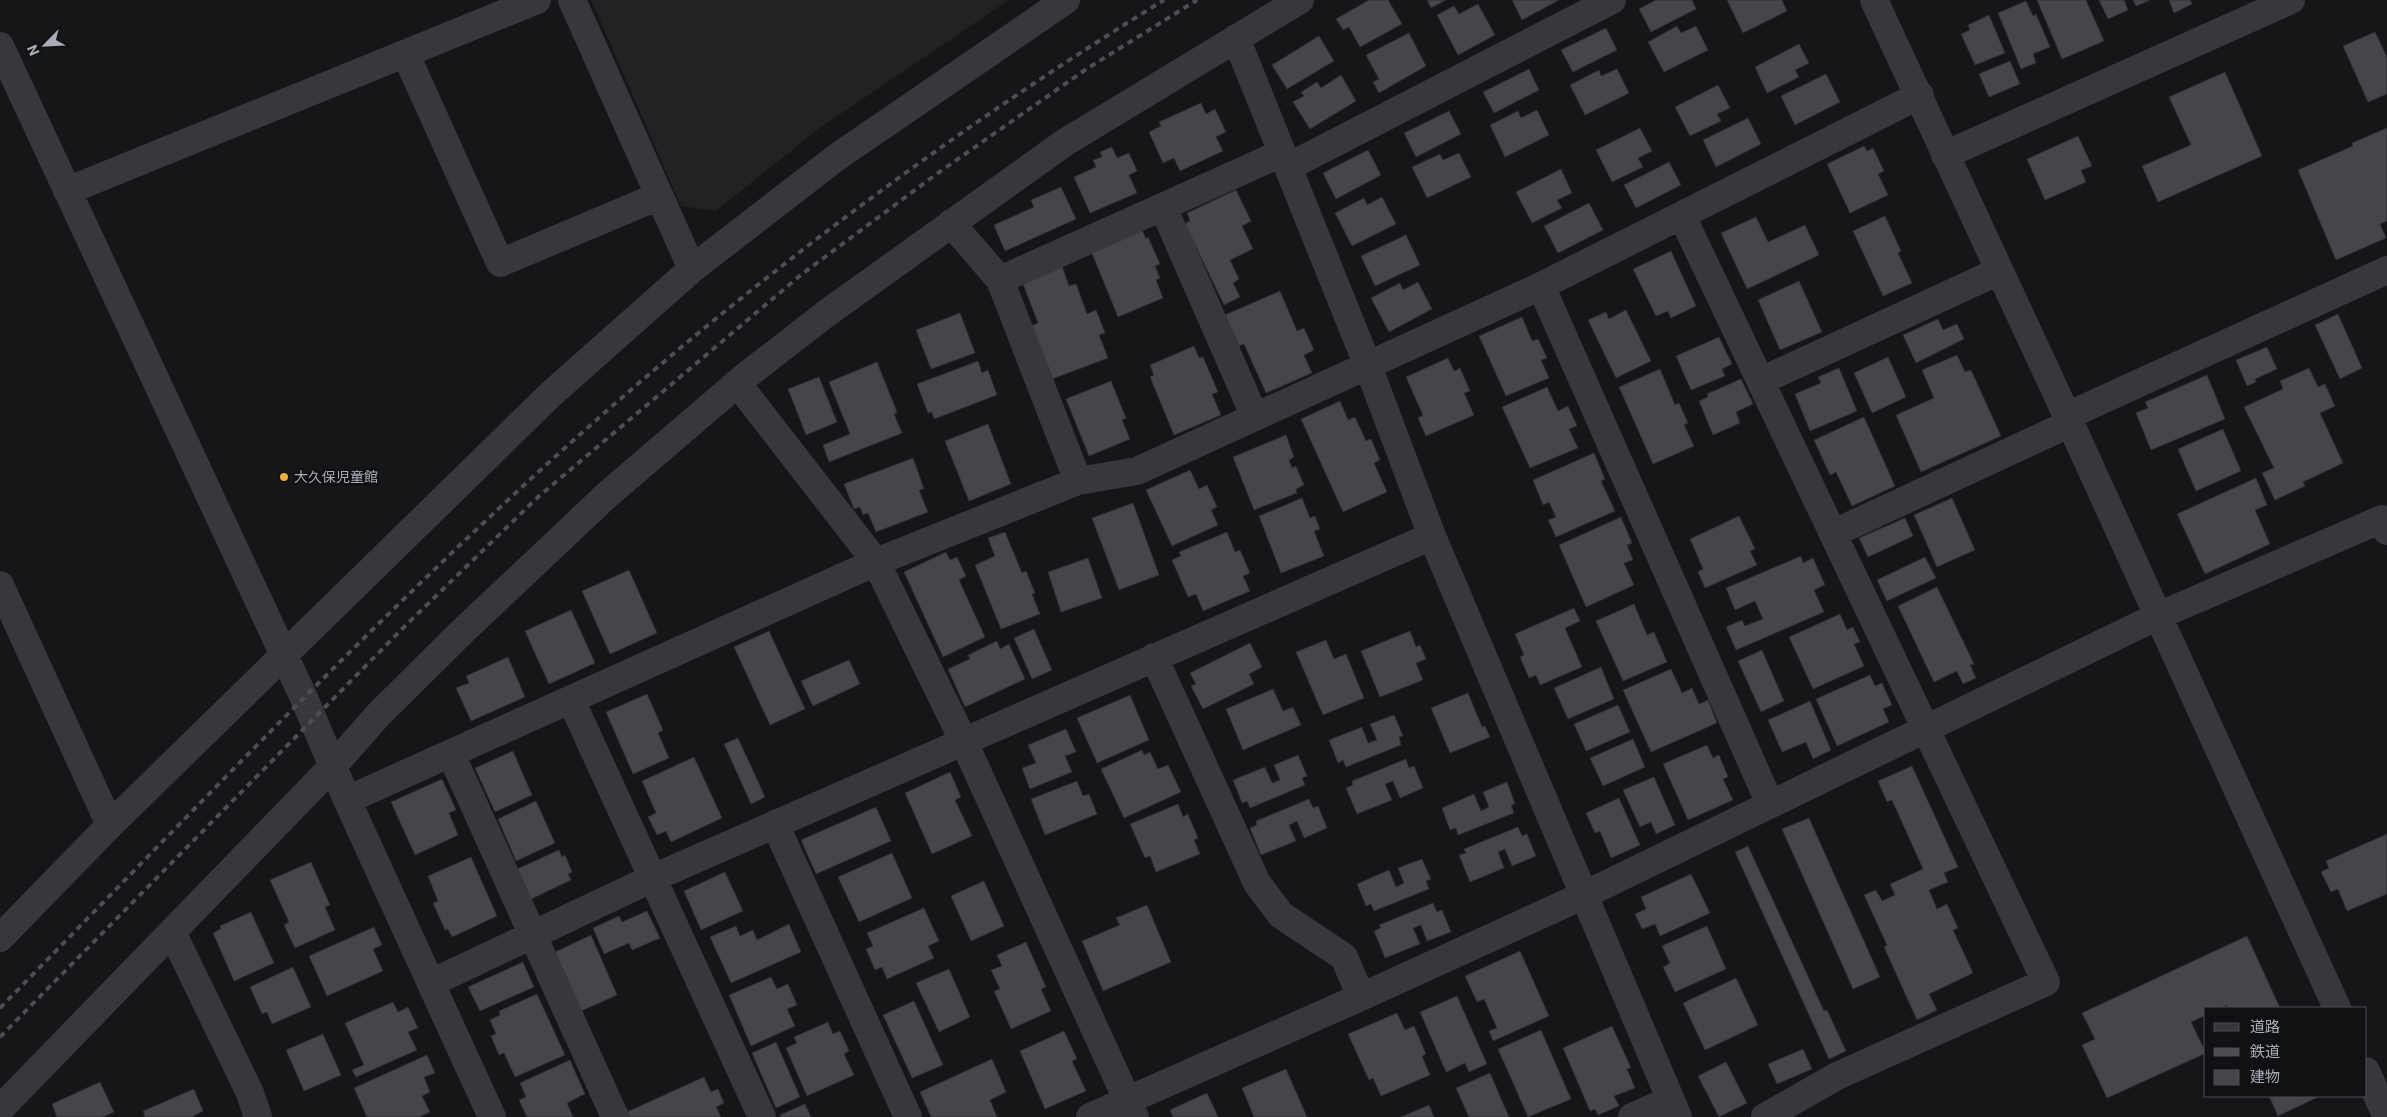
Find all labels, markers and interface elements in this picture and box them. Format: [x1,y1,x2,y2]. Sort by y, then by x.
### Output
north arrow [20,20,70,70]
text: N [24,43,42,58]
place label: 大久保児童館 [294,469,378,485]
marker: 大久保児童館 [278,471,290,483]
legend [2204,1007,2367,1097]
text: 道路 [2250,1018,2280,1036]
text: 鉄道 [2250,1043,2280,1061]
text: 建物 [2250,1068,2280,1086]

